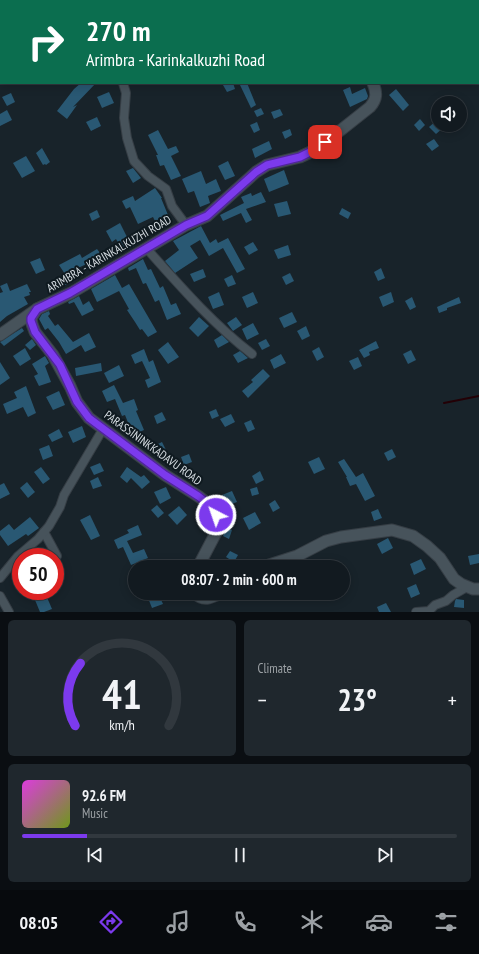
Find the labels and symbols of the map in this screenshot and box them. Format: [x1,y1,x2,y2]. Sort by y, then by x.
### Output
pin [308,125,342,159]
street label: ARIMBRA - KARINKALKUZHI ROAD [44,212,174,295]
street label: PARASSININKKADAVU ROAD [102,407,205,488]
position arrow [195,494,237,536]
speed limit sign: 50 [12,548,64,600]

